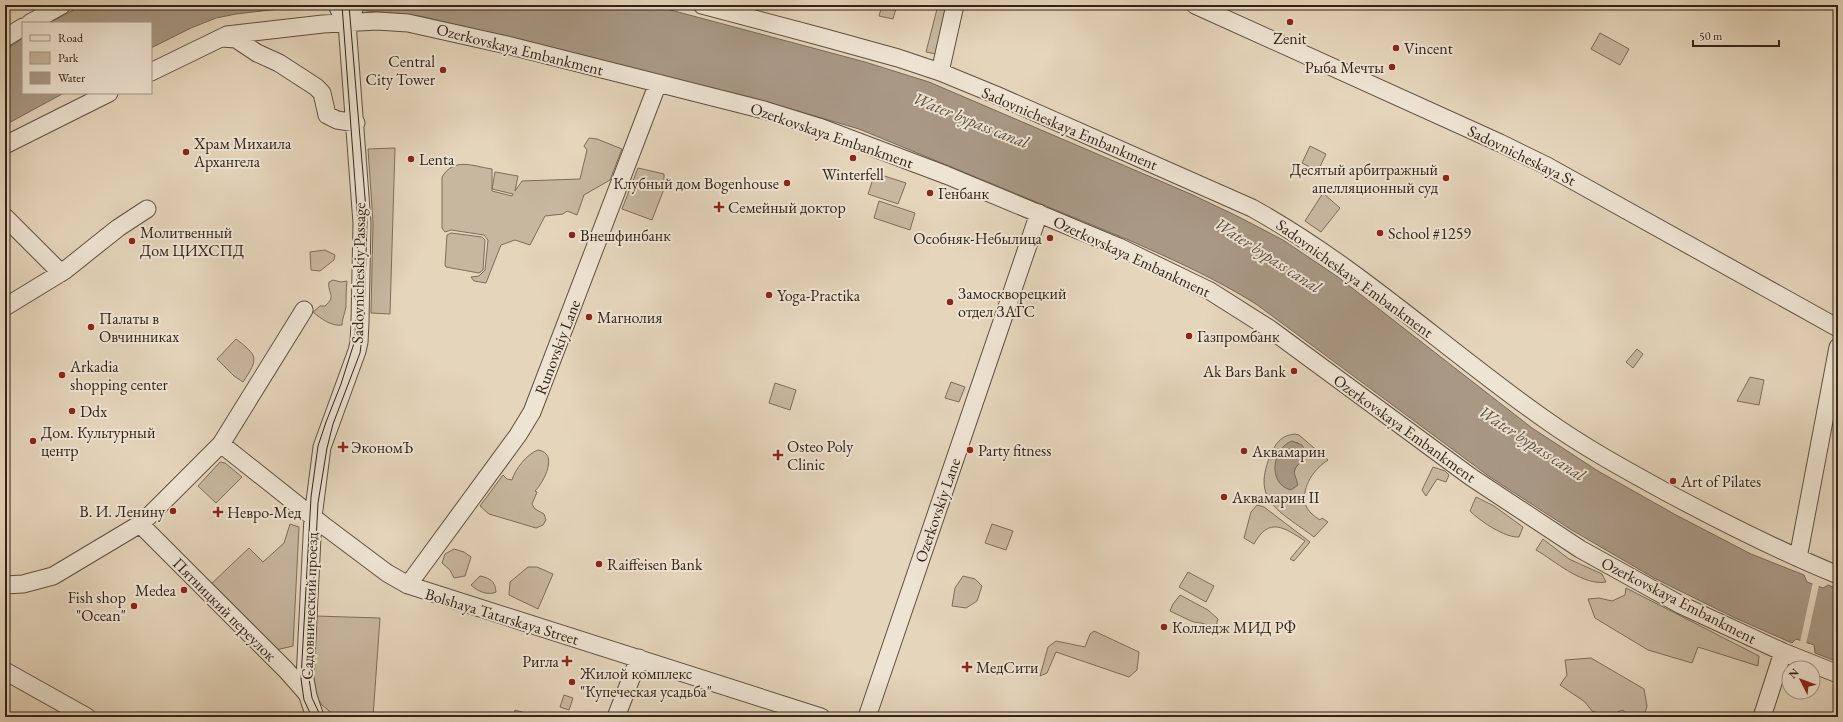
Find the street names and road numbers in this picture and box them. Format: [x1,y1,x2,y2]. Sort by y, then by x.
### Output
street label: Ozerkovskaya Embankment [434,19,605,80]
street label: Sadovnicheskaya Embankment [979,82,1161,175]
street label: Ozerkovskaya Embankment [748,98,916,173]
street label: Sadovnicheskaya St [1464,120,1579,191]
street label: Sadovnicheskiy Passage [347,202,370,344]
street label: Ozerkovskaya Embankment [1050,211,1214,302]
street label: Sadovnicheskaya Embankment [1272,214,1437,342]
street label: Runovskiy Lane [530,297,585,398]
street label: Ozerkovskaya Embankment [1329,370,1480,487]
street label: Ozerkovskiy Lane [910,455,965,565]
street label: Садовнический проезд [296,531,323,680]
street label: Ozerkovskaya Embankment [1598,552,1760,649]
street label: Пятницкий переулок [168,553,281,666]
street label: Bolshaya Tatarskaya Street [423,583,581,650]

